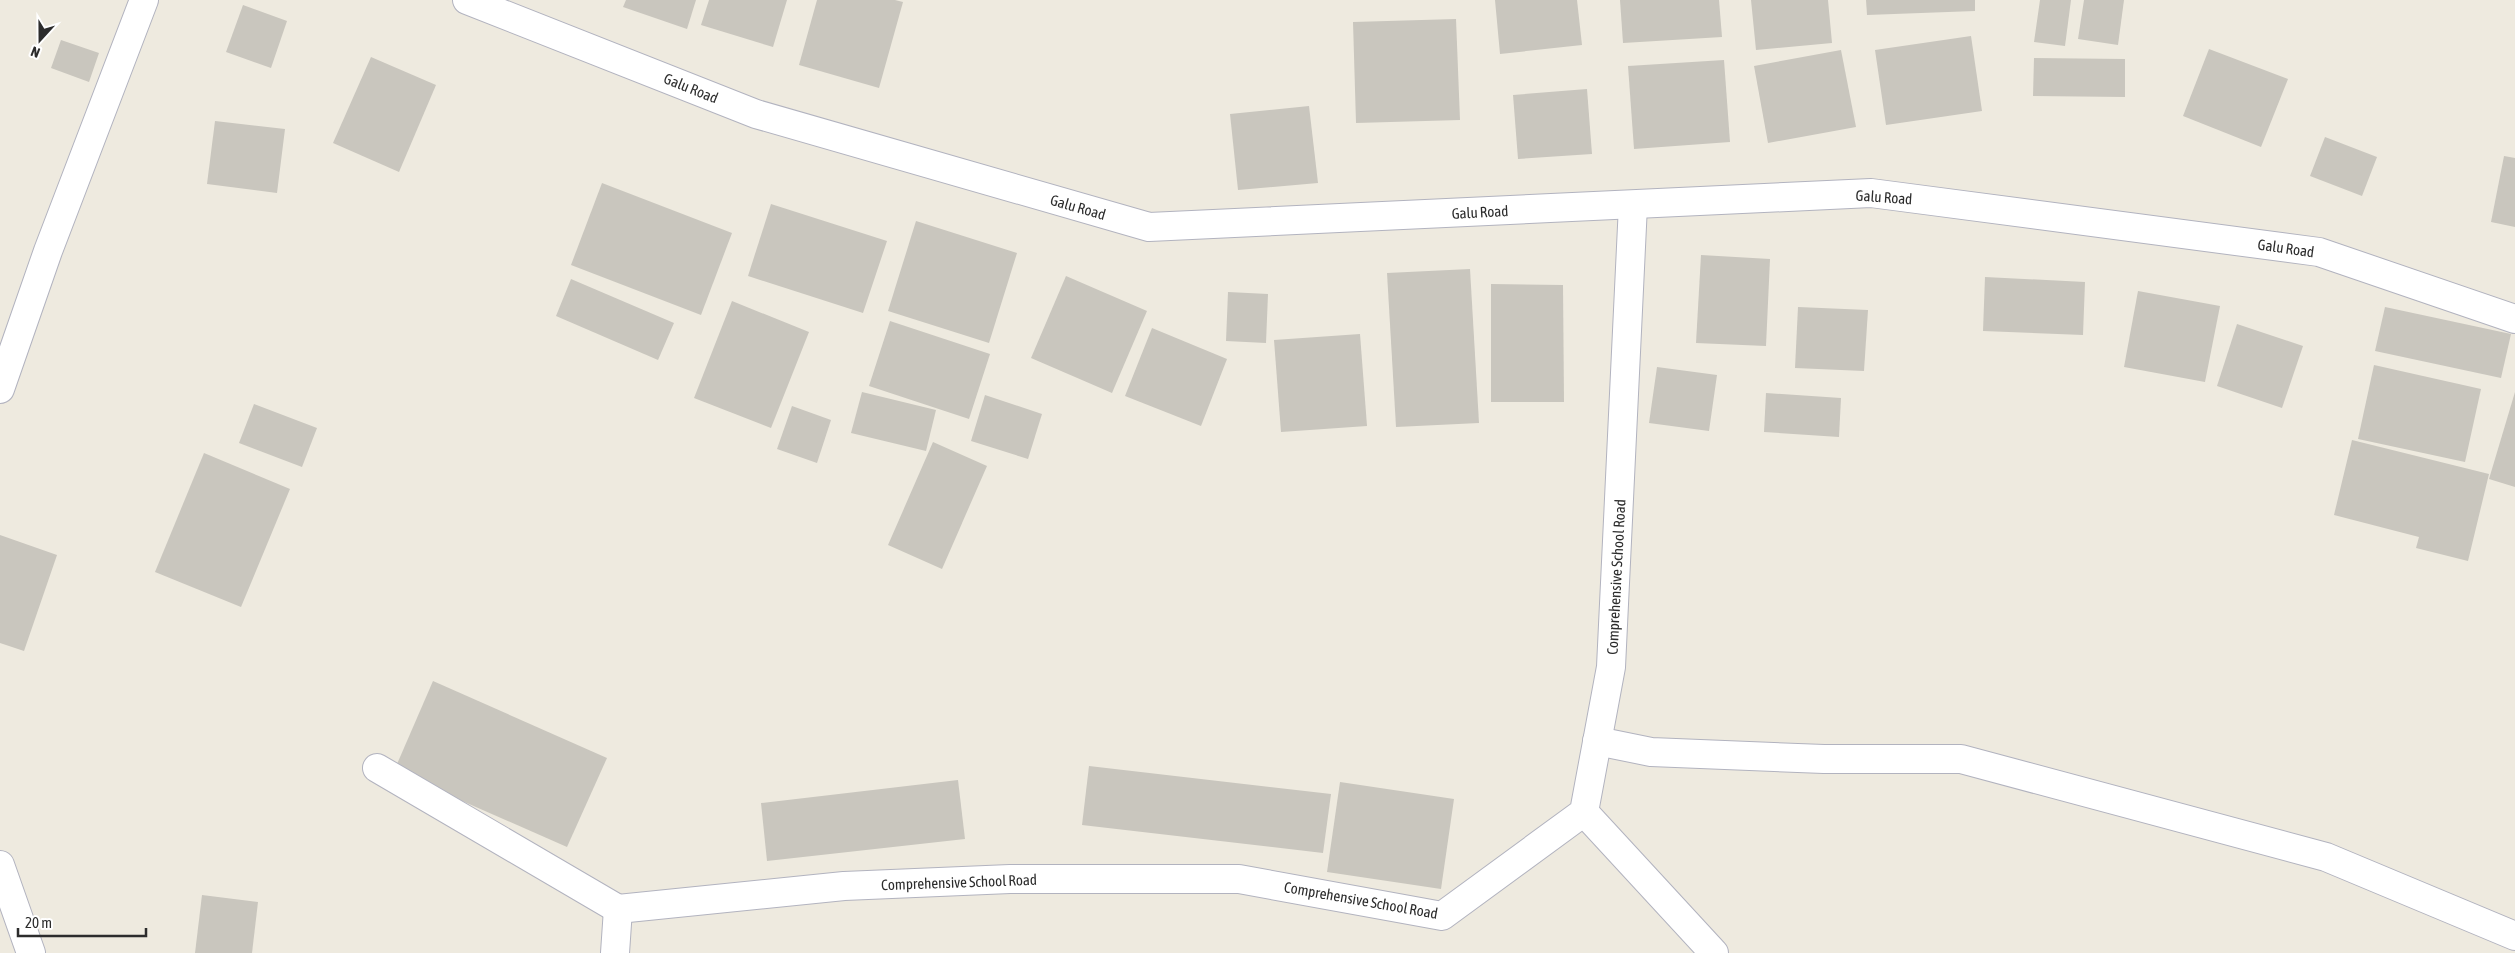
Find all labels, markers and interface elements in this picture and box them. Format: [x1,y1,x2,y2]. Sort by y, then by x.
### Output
north arrow [15,15,65,65]
text: N [29,43,42,61]
street label: Galu Road [661,69,721,107]
street label: Galu Road [1855,187,1913,207]
street label: Galu Road [1048,191,1108,223]
street label: Galu Road [1451,202,1509,222]
street label: Galu Road [2257,236,2315,260]
street label: Comprehensive School Road [1603,499,1629,655]
street label: Comprehensive School Road [881,871,1037,893]
street label: Comprehensive School Road [1283,878,1439,922]
scale bar [18,906,145,938]
text: 20 m [25,914,52,931]

